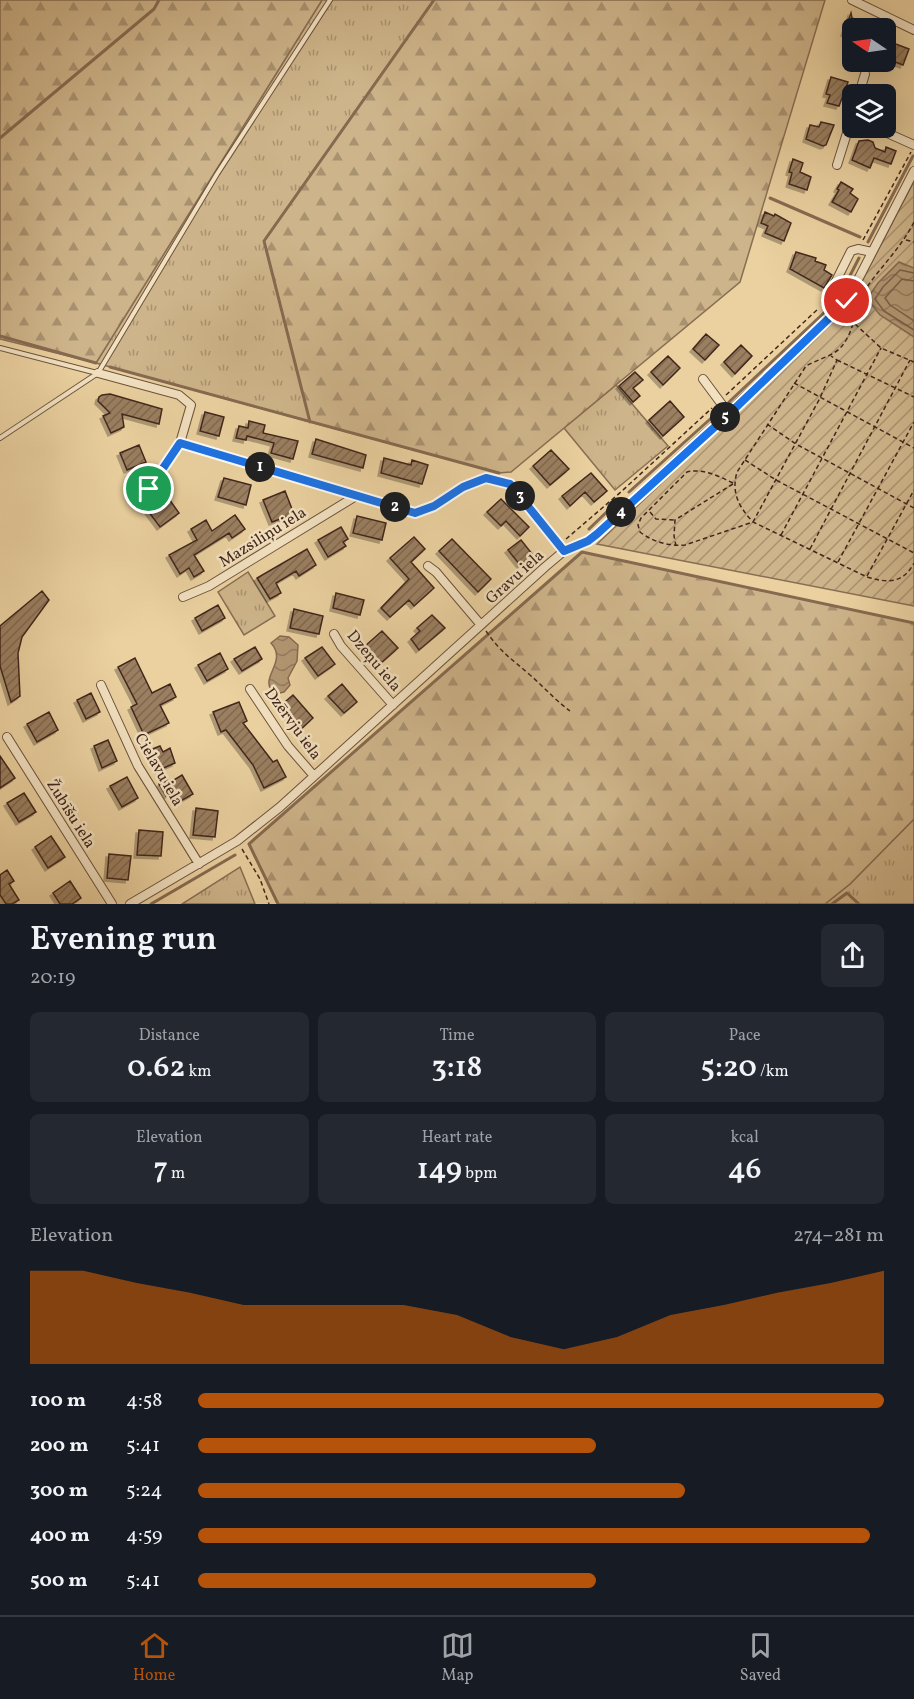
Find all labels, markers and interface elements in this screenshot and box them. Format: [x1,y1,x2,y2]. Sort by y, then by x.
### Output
north arrow [842,18,896,72]
map controls [842,18,896,138]
button: layers [842,84,896,138]
pin [821,275,872,326]
icon: check [830,284,863,317]
pin: 5 [710,402,740,432]
text: 5 [721,406,729,428]
pin: 1 [245,452,275,482]
text: 1 [257,456,263,478]
pin [123,463,174,514]
icon: arrive [132,472,165,505]
pin: 3 [505,481,535,511]
text: 3 [516,485,524,507]
pin: 2 [380,492,410,522]
text: 2 [391,496,399,518]
pin: 4 [606,497,636,527]
text: 4 [616,501,626,523]
street label: Mazsiliņu iela [215,502,311,573]
street label: Gravu iela [481,545,549,610]
street label: Dzeņu iela [341,626,406,697]
street label: Dzērvju iela [259,684,326,765]
street label: Cielavu iela [129,729,188,811]
street label: Žubīšu iela [40,775,101,853]
text: Evening run [30,918,217,964]
button: share [821,924,884,987]
text: 20:19 [30,964,75,992]
text: Distance [139,1025,200,1047]
text: Time [439,1025,475,1047]
text: Pace [729,1025,761,1047]
text: 0.62 [127,1047,185,1089]
text: 3:18 [431,1047,483,1089]
text: 5:20 [701,1047,757,1089]
text: km [185,1061,211,1083]
text: /km [757,1061,789,1083]
text: Elevation [136,1127,203,1149]
text: Heart rate [422,1127,492,1149]
text: kcal [730,1127,759,1149]
text: 7 [153,1149,168,1191]
text: 149 [417,1149,462,1191]
text: 46 [728,1149,762,1191]
text: m [168,1163,185,1185]
text: bpm [462,1163,497,1185]
text: Elevation [30,1222,113,1250]
text: 274–281 m [793,1222,884,1250]
text: 100 m [30,1387,86,1415]
text: 4:58 [126,1387,162,1415]
text: 200 m [30,1432,88,1460]
text: 5:41 [126,1432,160,1460]
text: 300 m [30,1477,88,1505]
text: 5:24 [126,1477,162,1505]
text: 400 m [30,1522,90,1550]
text: 4:59 [126,1522,162,1550]
text: 500 m [30,1567,88,1595]
text: 5:41 [126,1567,160,1595]
tab: Home [133,1629,175,1687]
tab: Map [441,1629,474,1687]
tab: Saved [740,1629,781,1687]

